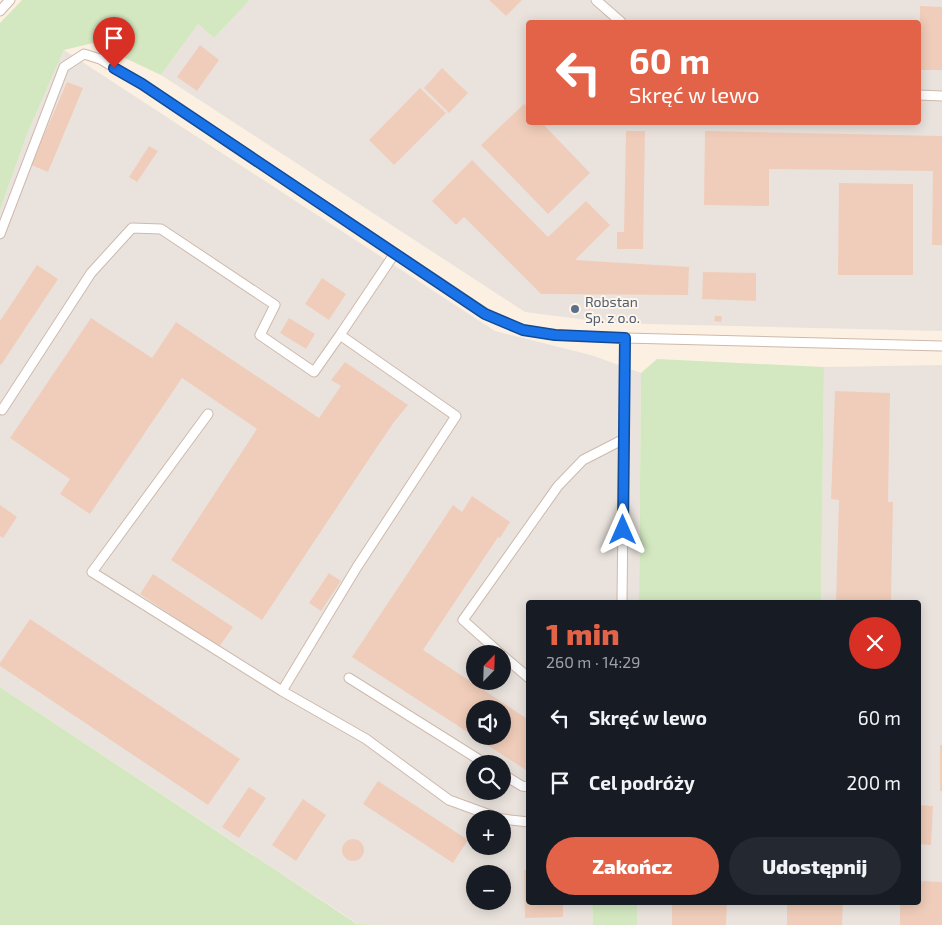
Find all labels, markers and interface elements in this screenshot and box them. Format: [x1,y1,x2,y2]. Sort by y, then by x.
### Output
pin [93,17,135,68]
icon: arrive [100,24,128,52]
text: 60 m [629,39,710,81]
icon: left [546,40,611,105]
text: Skręć w lewo [629,81,760,107]
place label: Robstan Sp. z o.o. [585,293,640,326]
marker: Robstan Sp. z o.o. [569,303,581,315]
position arrow [596,503,648,555]
text: 1 min [546,615,620,651]
button: close [849,617,901,669]
north arrow [466,645,511,690]
map controls [466,645,511,910]
text: 260 m · 14:29 [546,652,640,671]
button: sound [466,700,511,745]
icon: left [546,704,574,732]
text: Skręć w lewo [589,706,707,729]
text: 60 m [858,706,901,729]
button: search [466,755,511,800]
icon: arrive [546,769,574,797]
text: Cel podróży [589,771,695,794]
text: 200 m [847,771,901,794]
button: + [466,810,511,855]
button: Zakończ [546,837,719,895]
button: Udostępnij [729,837,901,895]
button: − [466,865,511,910]

